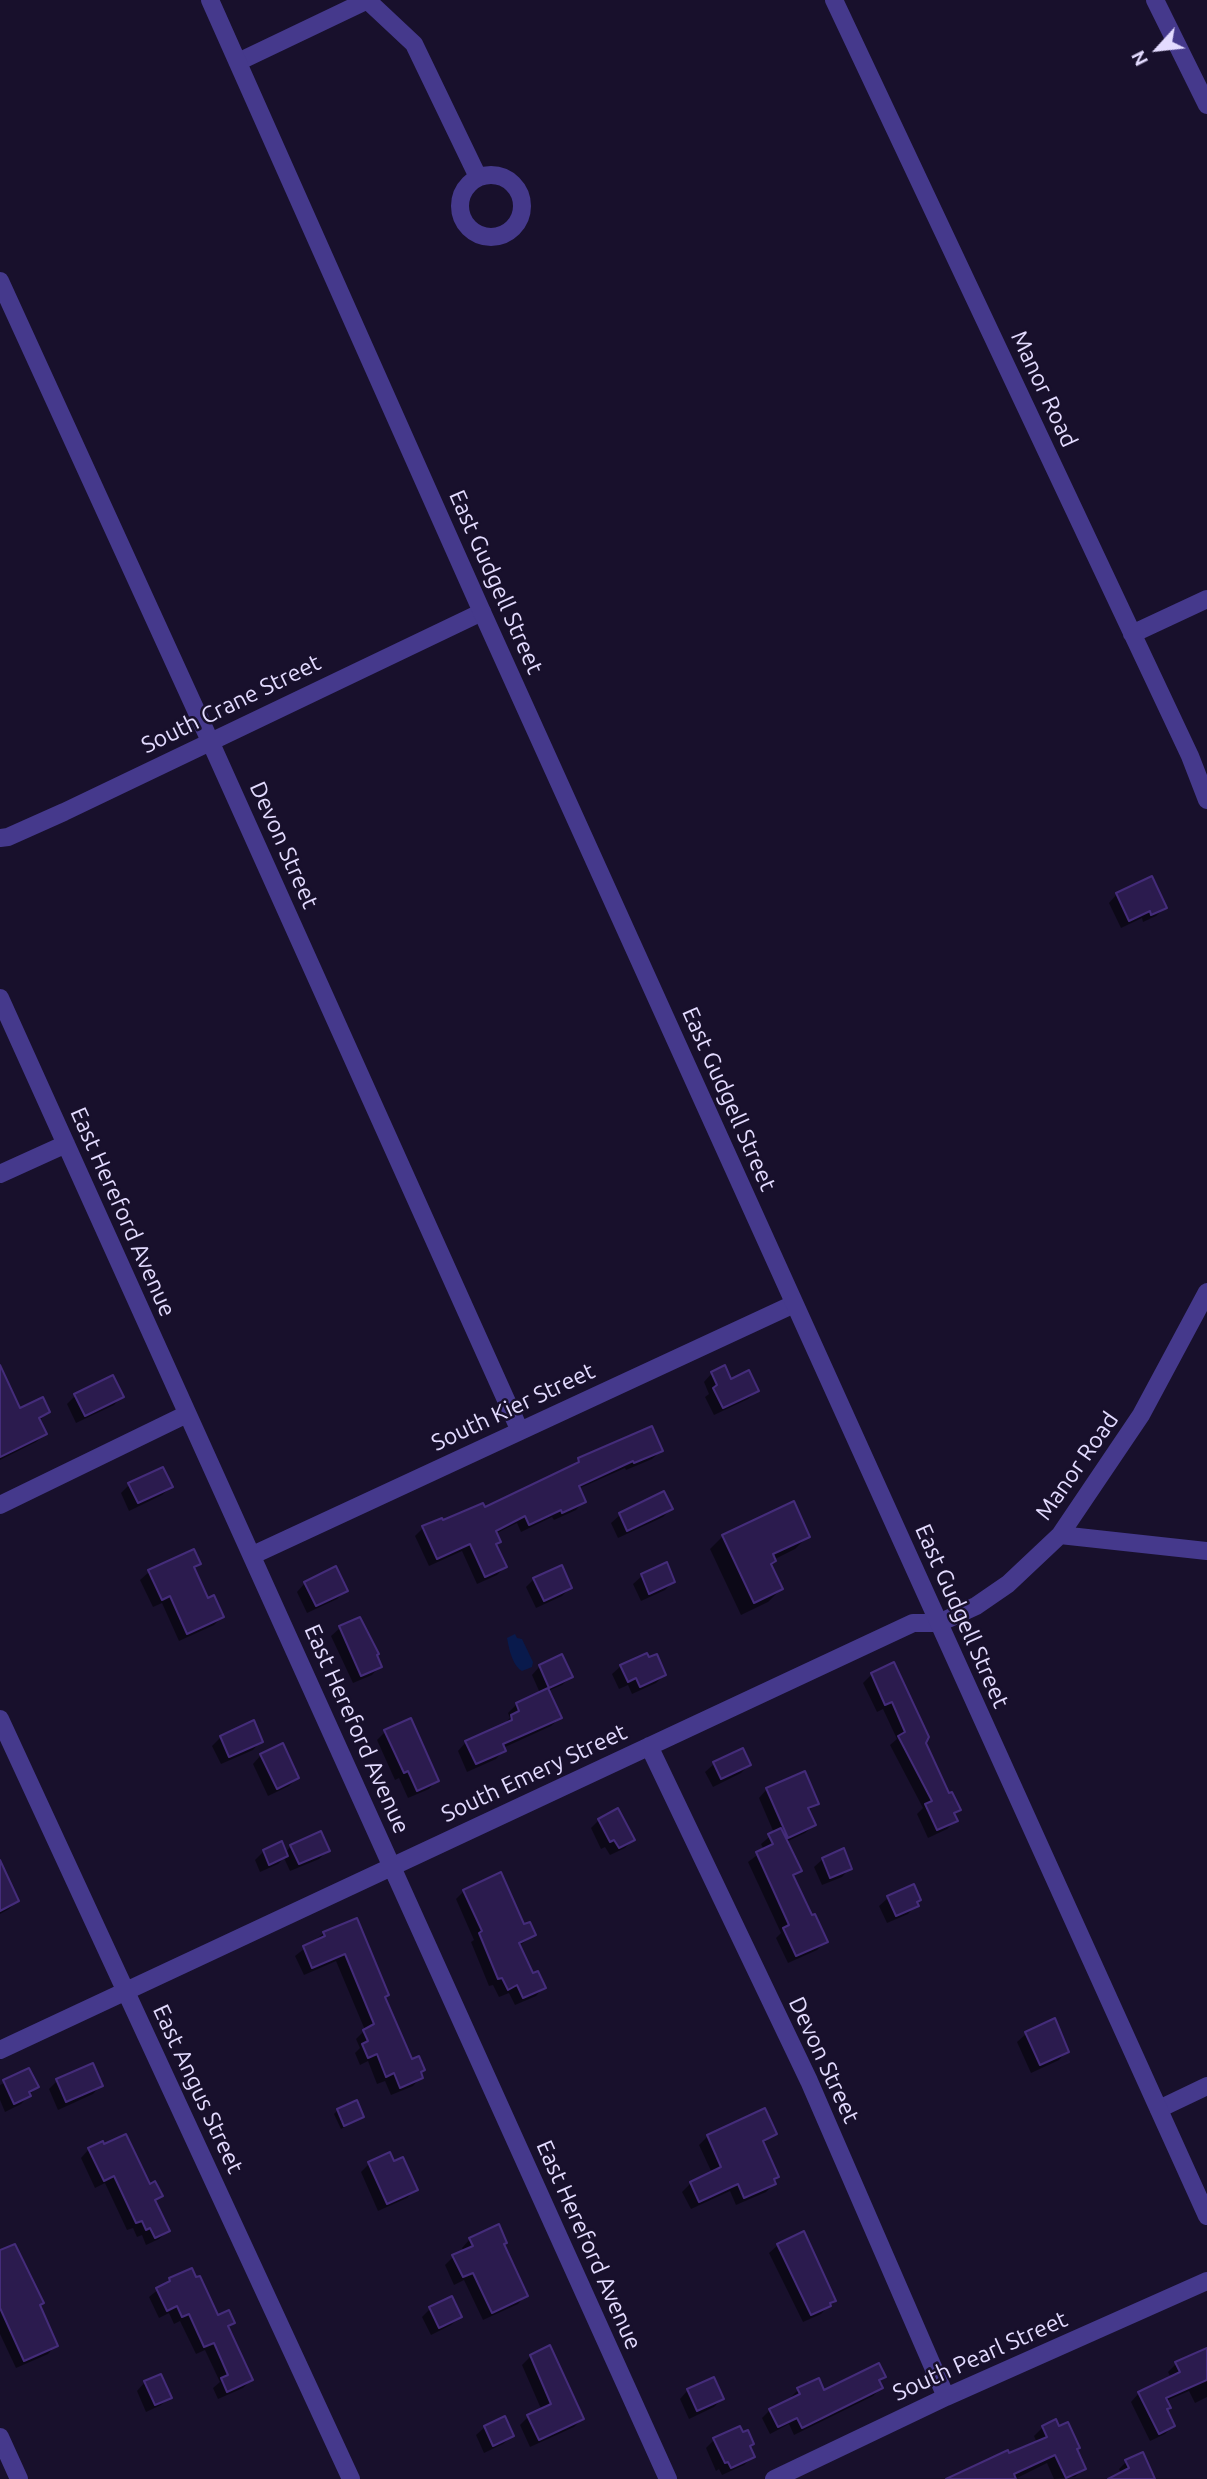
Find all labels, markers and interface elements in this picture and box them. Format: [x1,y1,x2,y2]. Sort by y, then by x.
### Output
north arrow [1123,14,1193,84]
text: N [1126,47,1152,70]
street label: Manor Road [1005,326,1083,452]
street label: East Gudgell Street [443,486,549,678]
street label: South Crane Street [137,649,325,759]
street label: Devon Street [244,777,324,913]
street label: East Gudgell Street [676,1003,782,1195]
street label: East Hereford Avenue [64,1103,182,1321]
street label: South Kier Street [427,1357,599,1457]
street label: Manor Road [1030,1407,1124,1525]
street label: East Gudgell Street [909,1520,1015,1712]
street label: East Hereford Avenue [298,1620,416,1838]
street label: South Emery Street [437,1718,631,1828]
street label: Devon Street [783,1992,865,2128]
street label: East Angus Street [147,2000,249,2178]
street label: East Hereford Avenue [530,2136,648,2354]
street label: South Pearl Street [888,2305,1072,2407]

